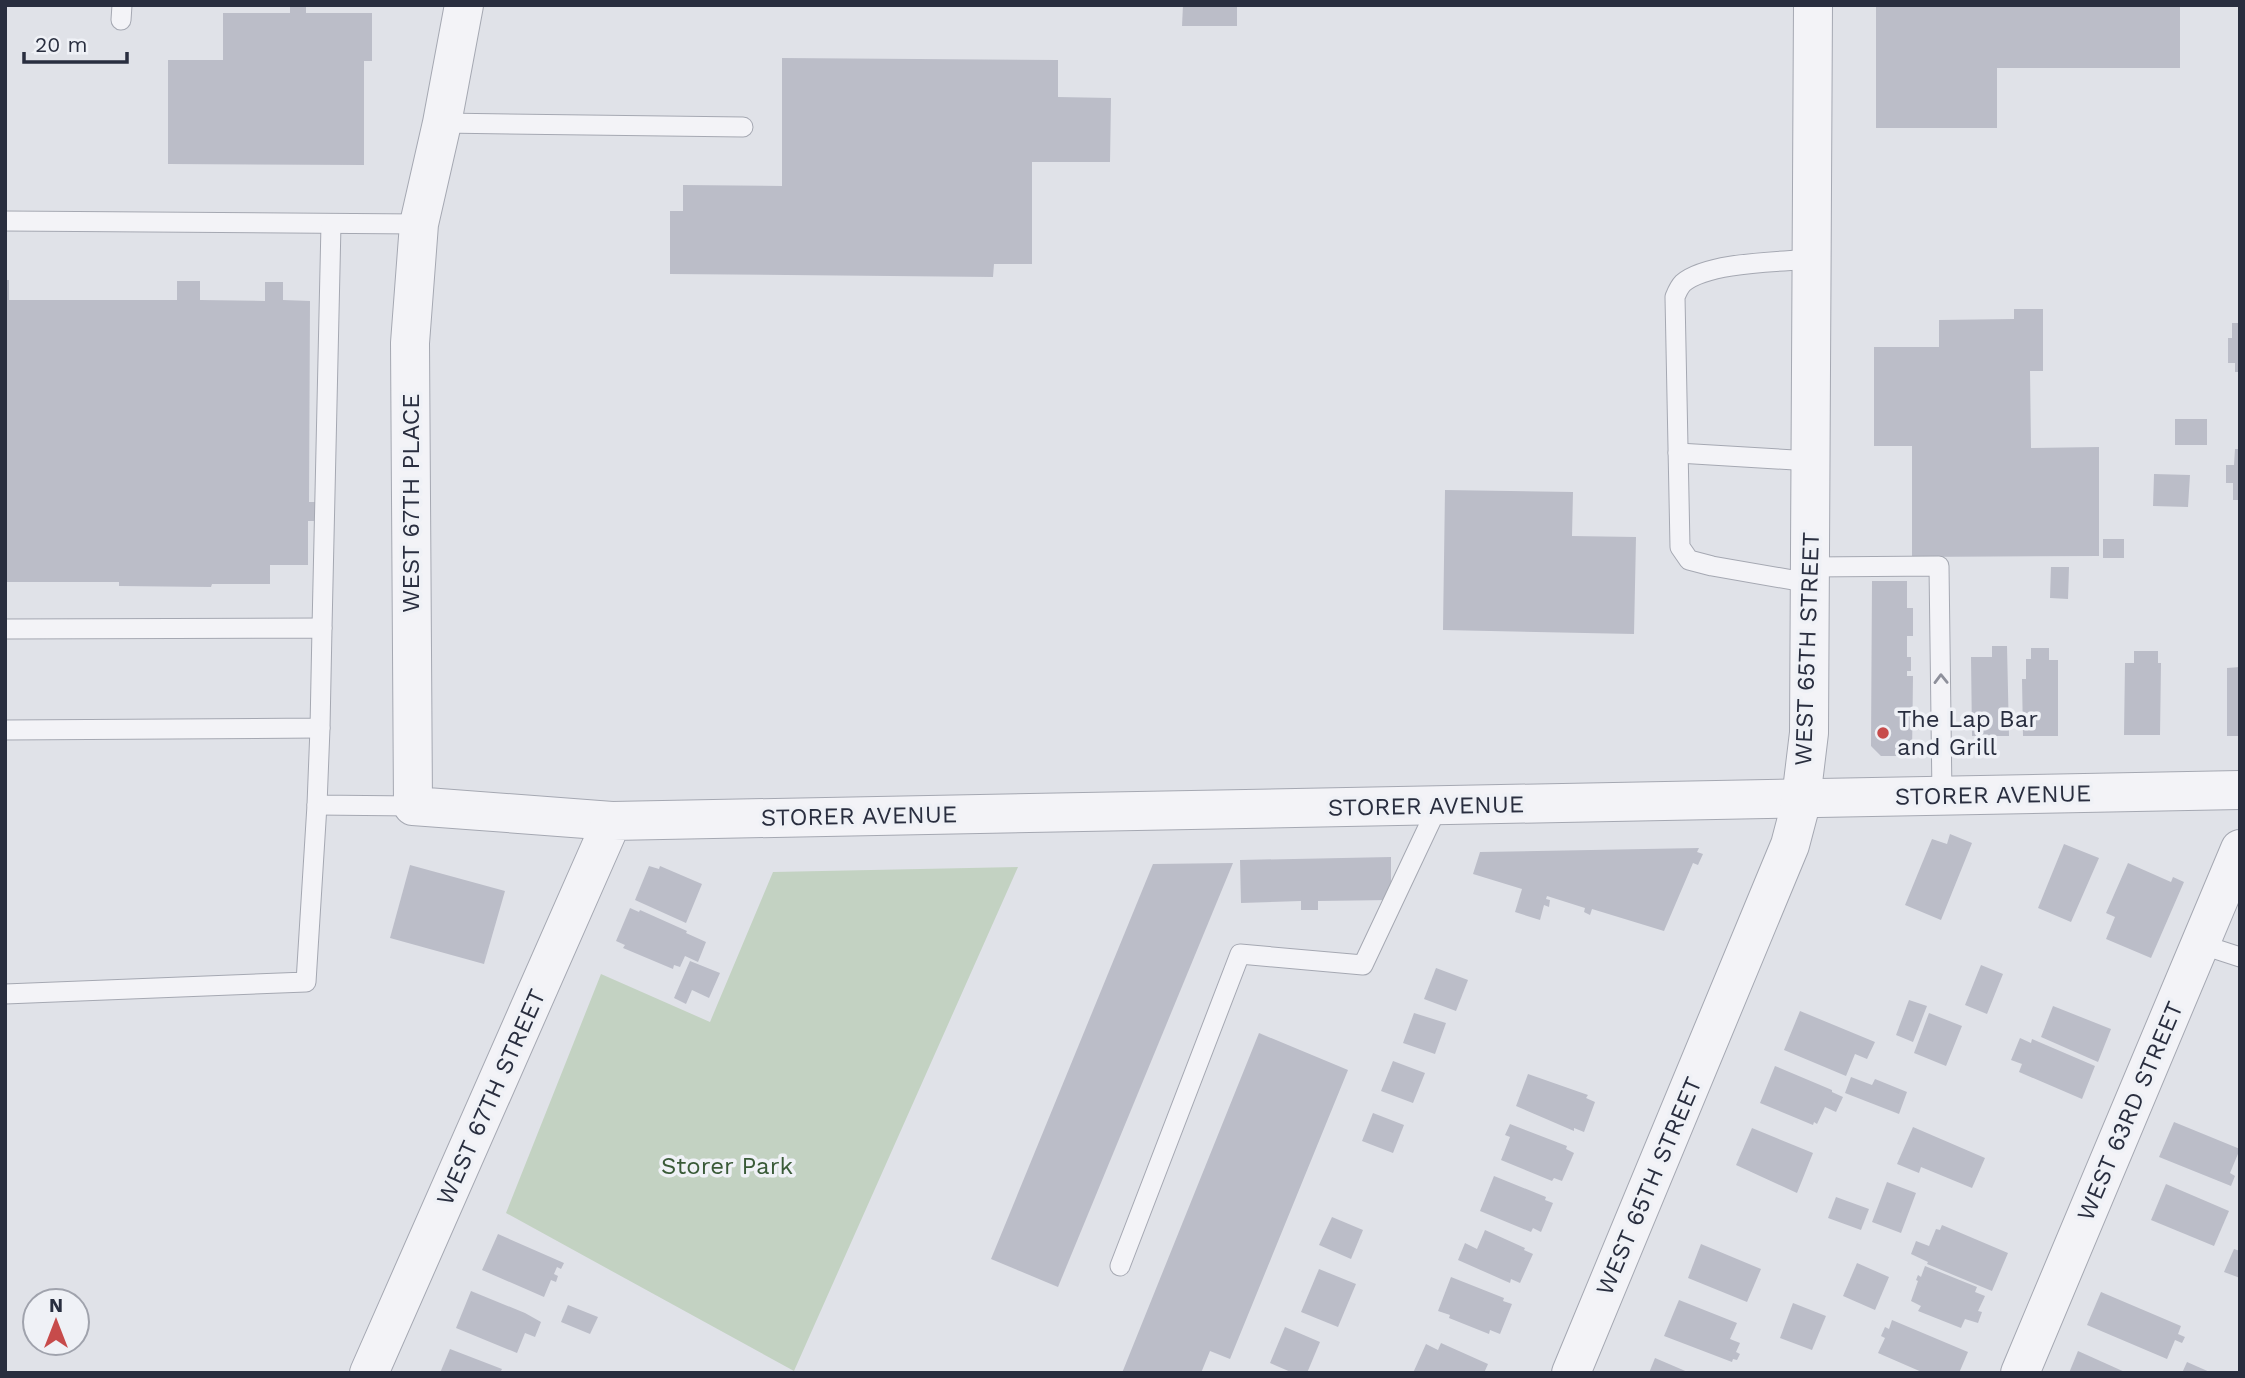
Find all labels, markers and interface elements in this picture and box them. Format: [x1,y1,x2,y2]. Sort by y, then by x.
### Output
scale bar [24,21,128,65]
text: 20 m [35,32,87,57]
street label: WEST 67TH PLACE [397,393,425,613]
street label: WEST 65TH STREET [1789,531,1825,767]
one-way arrow [1933,673,1949,684]
place label: The Lap Bar and Grill [1897,705,2038,761]
marker: The Lap Bar and Grill [1875,725,1891,741]
street label: STORER AVENUE [1895,779,2091,811]
street label: STORER AVENUE [1328,790,1524,822]
street label: STORER AVENUE [761,800,957,832]
street label: WEST 67TH STREET [431,985,551,1209]
street label: WEST 63RD STREET [2071,997,2189,1225]
street label: WEST 65TH STREET [1590,1073,1708,1299]
park label: Storer Park [661,1152,793,1180]
north arrow [21,1287,91,1357]
text: N [49,1294,63,1317]

